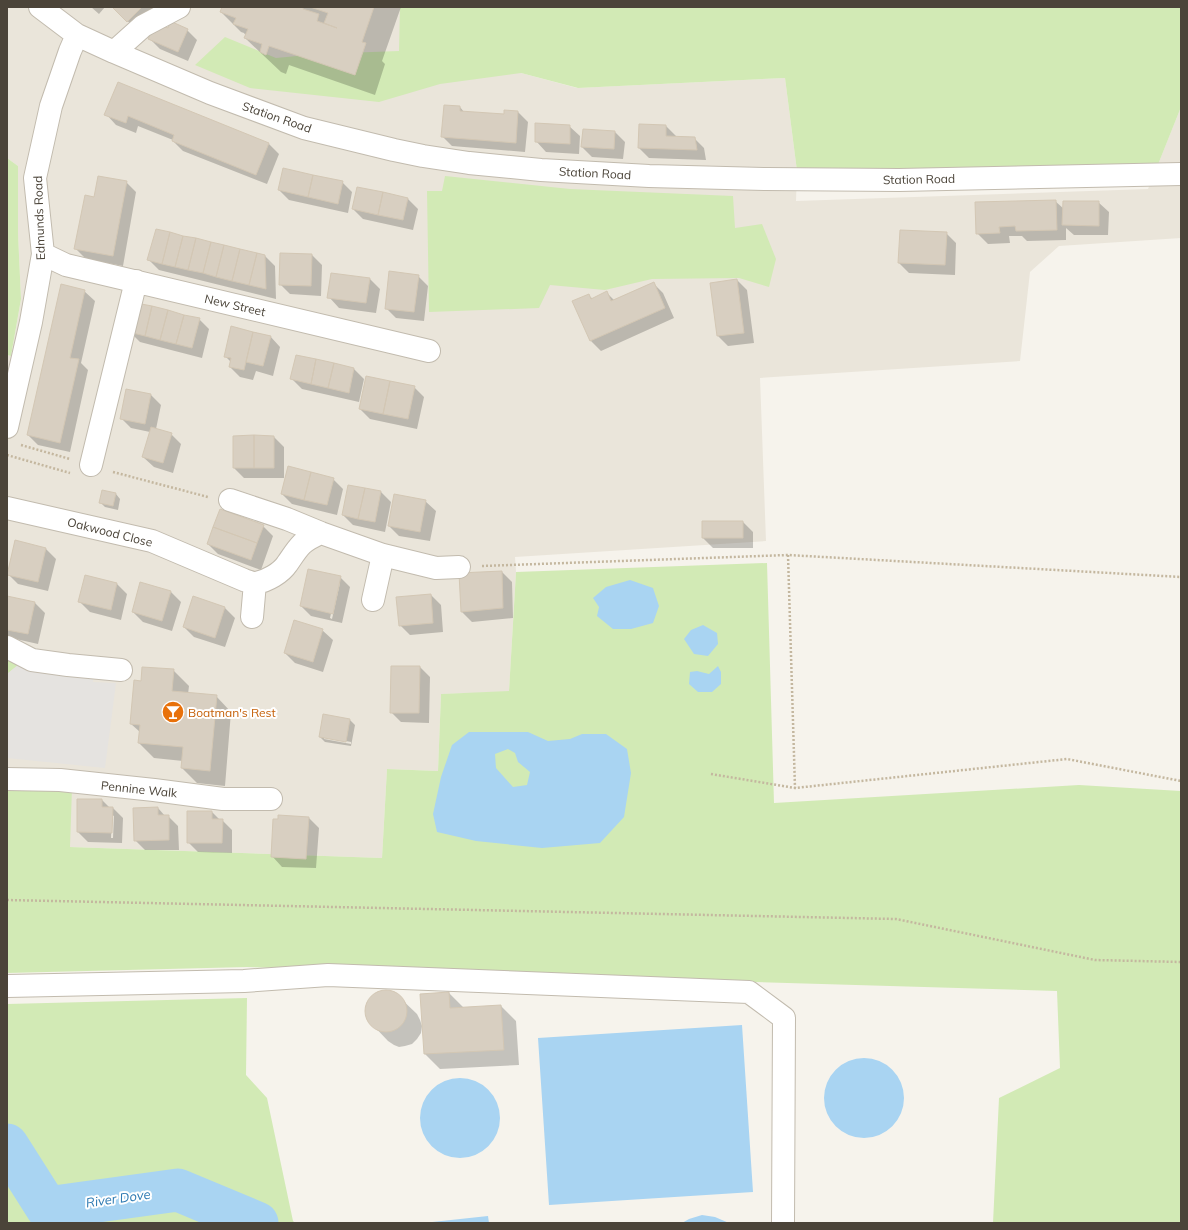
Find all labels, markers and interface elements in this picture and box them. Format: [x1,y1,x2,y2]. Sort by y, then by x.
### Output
street label: Station Road [240,98,314,136]
street label: Station Road [558,164,632,182]
street label: Station Road [883,171,955,187]
street label: Edmunds Road [30,176,48,260]
street label: New Street [203,291,267,319]
street label: Oakwood Close [66,514,154,550]
bar icon: Boatman's Rest [160,699,186,725]
place label: Boatman's Rest [188,705,276,720]
street label: Pennine Walk [100,778,179,801]
water label: River Dove [85,1186,151,1210]

